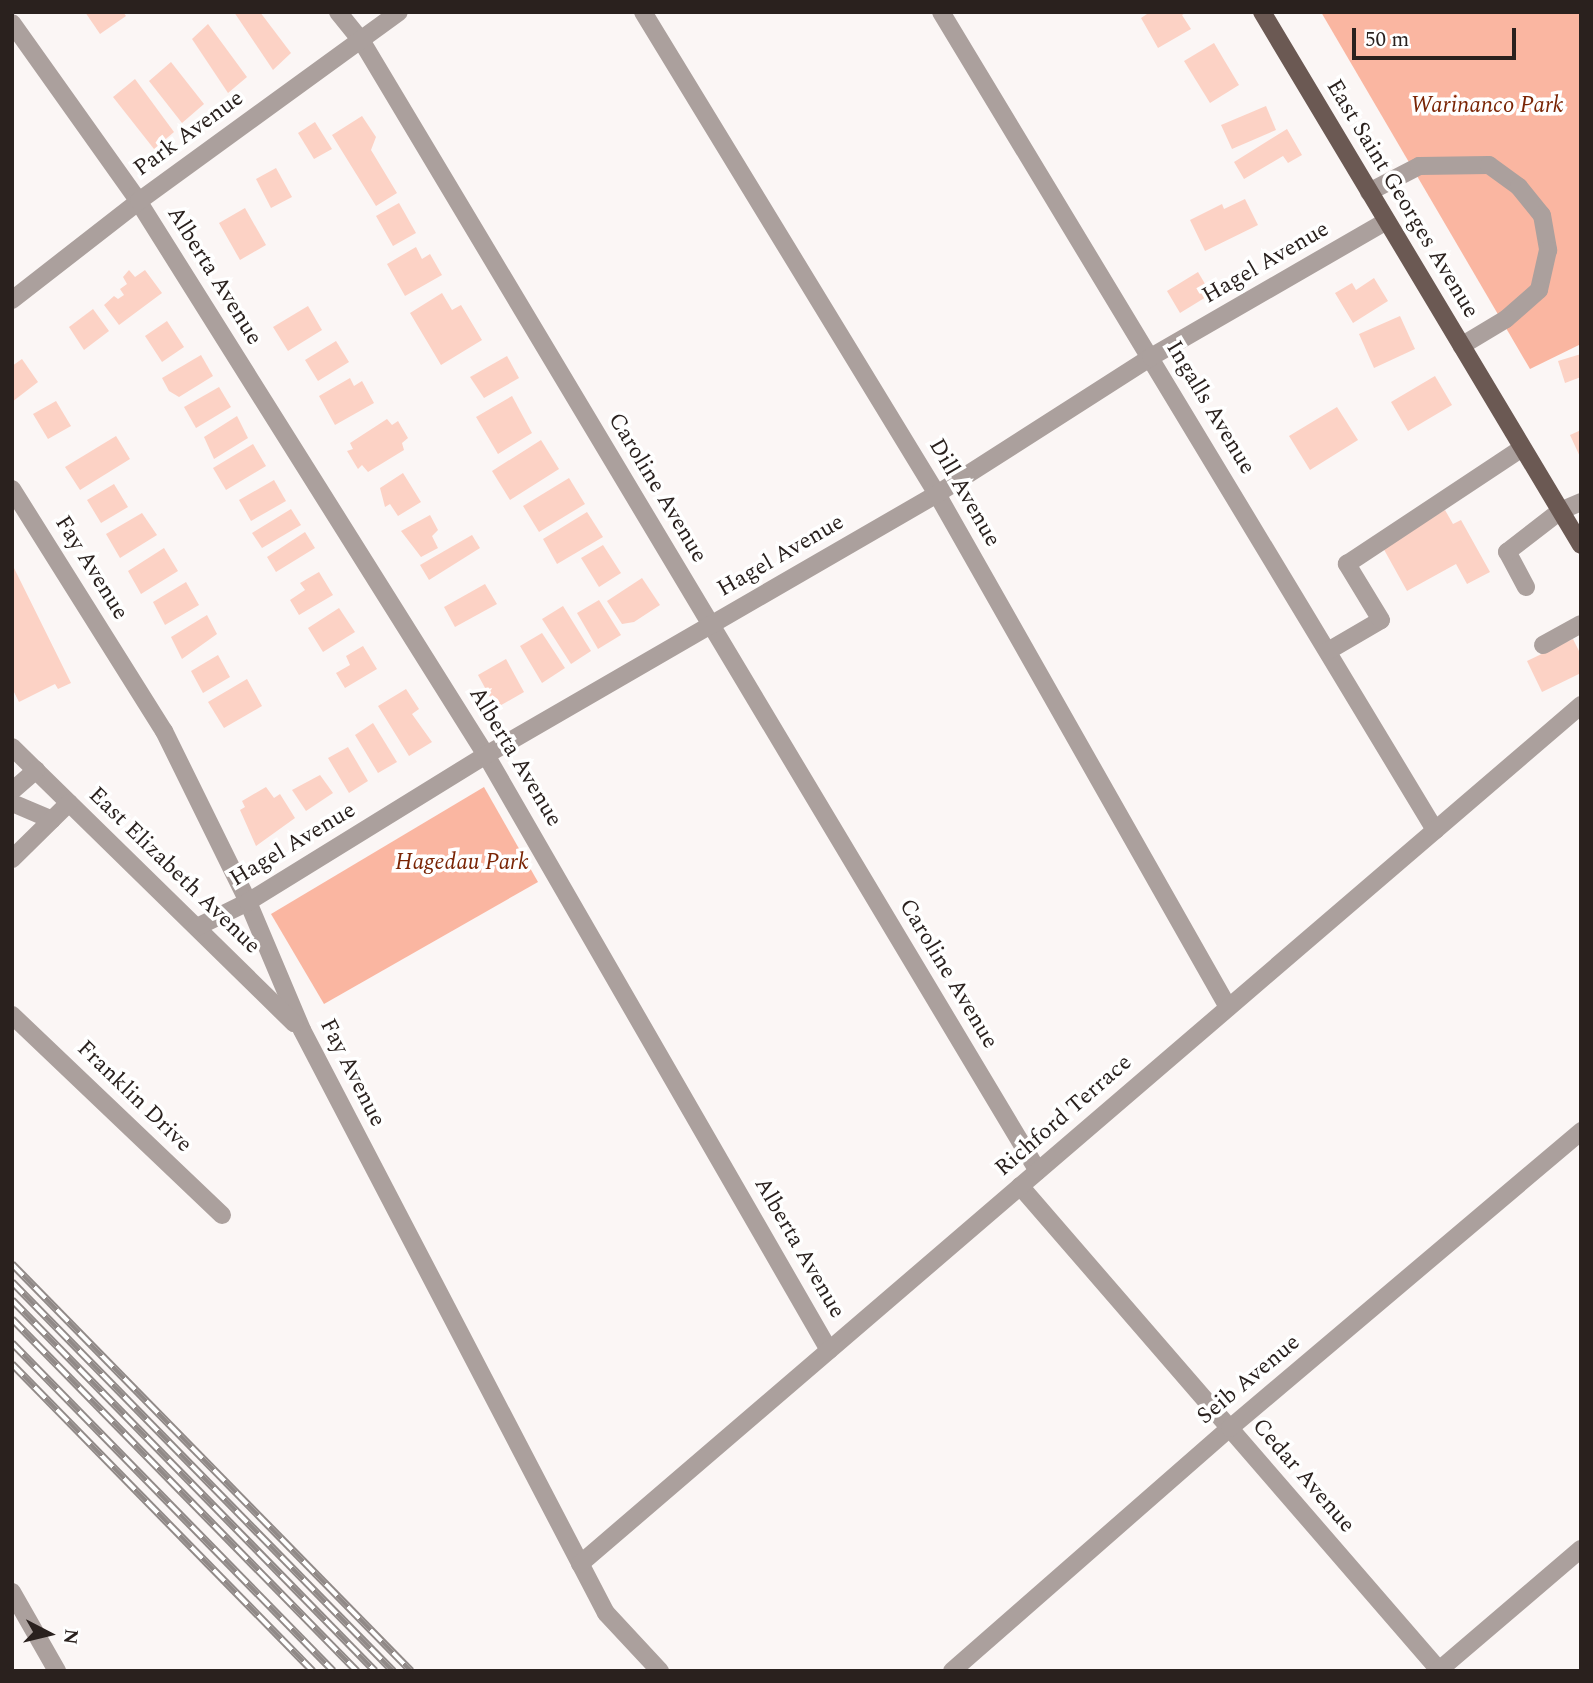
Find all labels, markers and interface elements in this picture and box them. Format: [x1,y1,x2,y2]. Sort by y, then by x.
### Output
scale bar [1355,14,1520,58]
text: 50 m [1365,24,1409,56]
street label: East Saint Georges Avenue [1320,75,1484,323]
street label: Park Avenue [129,85,249,183]
park label: Warinanco Park [1410,92,1564,120]
street label: Alberta Avenue [160,202,268,350]
street label: Hagel Avenue [1198,216,1334,310]
street label: Ingalls Avenue [1159,336,1261,480]
street label: Caroline Avenue [601,408,713,568]
street label: Dill Avenue [922,434,1006,552]
street label: Hagel Avenue [713,509,849,603]
street label: Fay Avenue [48,511,134,625]
street label: Alberta Avenue [462,682,568,832]
street label: East Elizabeth Avenue [82,782,266,960]
street label: Hagel Avenue [225,797,361,893]
park label: Hagedau Park [395,849,529,877]
street label: Caroline Avenue [892,894,1004,1054]
street label: Fay Avenue [313,1014,391,1132]
street label: Franklin Drive [71,1035,197,1159]
street label: Richford Terrace [990,1049,1138,1183]
street label: Alberta Avenue [748,1173,850,1323]
street label: Seib Avenue [1192,1329,1306,1431]
street label: Cedar Avenue [1246,1413,1360,1539]
north arrow [14,1599,84,1669]
text: N [55,1627,86,1646]

